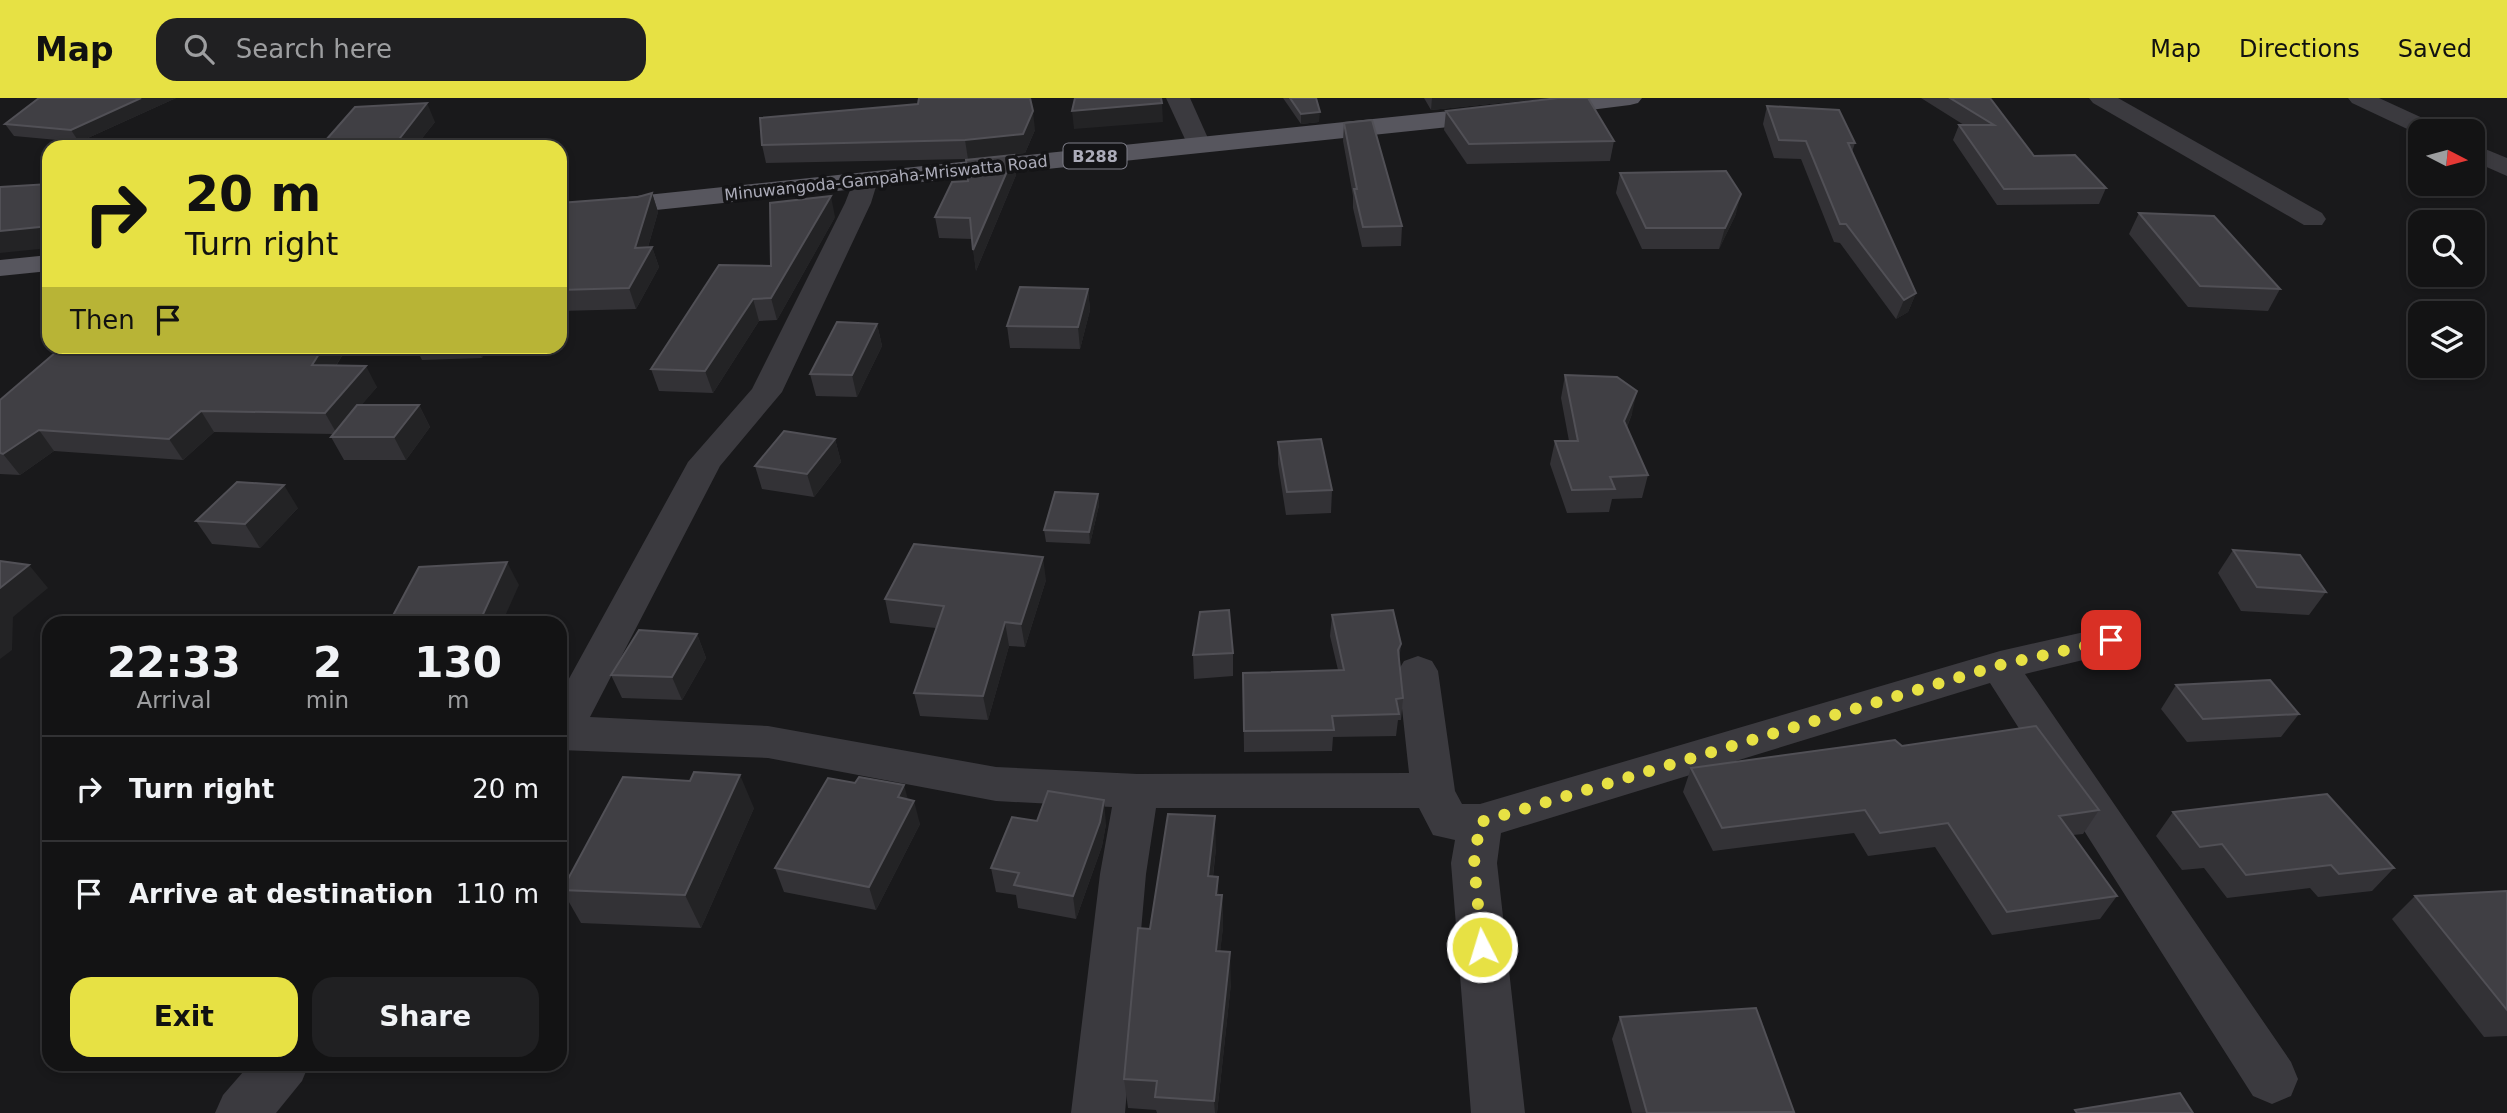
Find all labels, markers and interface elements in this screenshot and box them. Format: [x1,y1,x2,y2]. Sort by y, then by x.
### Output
search box [156,18,646,81]
text: Map [35,30,114,69]
icon: search [180,30,218,68]
text: Search here [236,34,392,64]
text: Map [2150,35,2201,63]
text: Directions [2239,35,2360,63]
text: Saved [2398,35,2472,63]
north arrow [2408,119,2485,196]
map controls [2408,119,2485,378]
road number: B288 [1064,144,1126,169]
street label: Minuwangoda-Gampaha-Mriswatta Road [723,152,1049,204]
text: 20 m [185,166,321,223]
icon: right [70,168,161,259]
button: search [2408,210,2485,287]
text: Turn right [185,225,338,263]
icon: arrive [149,301,187,339]
button: layers [2408,301,2485,378]
text: Then [70,305,135,335]
pin [2081,610,2141,670]
icon: arrive [2092,621,2130,659]
text: 22:33 [107,638,241,687]
text: 2 [313,638,342,687]
text: 130 [414,638,502,687]
text: Arrival [137,687,211,713]
text: min [306,687,349,713]
text: m [447,687,469,713]
icon: right [70,770,108,808]
text: Turn right [129,774,274,804]
text: 20 m [472,774,539,804]
icon: arrive [70,875,108,913]
text: Arrive at destination [129,879,433,909]
text: 110 m [456,879,539,909]
position arrow [1445,910,1519,984]
button: Exit [70,977,298,1057]
button: Share [312,977,539,1057]

